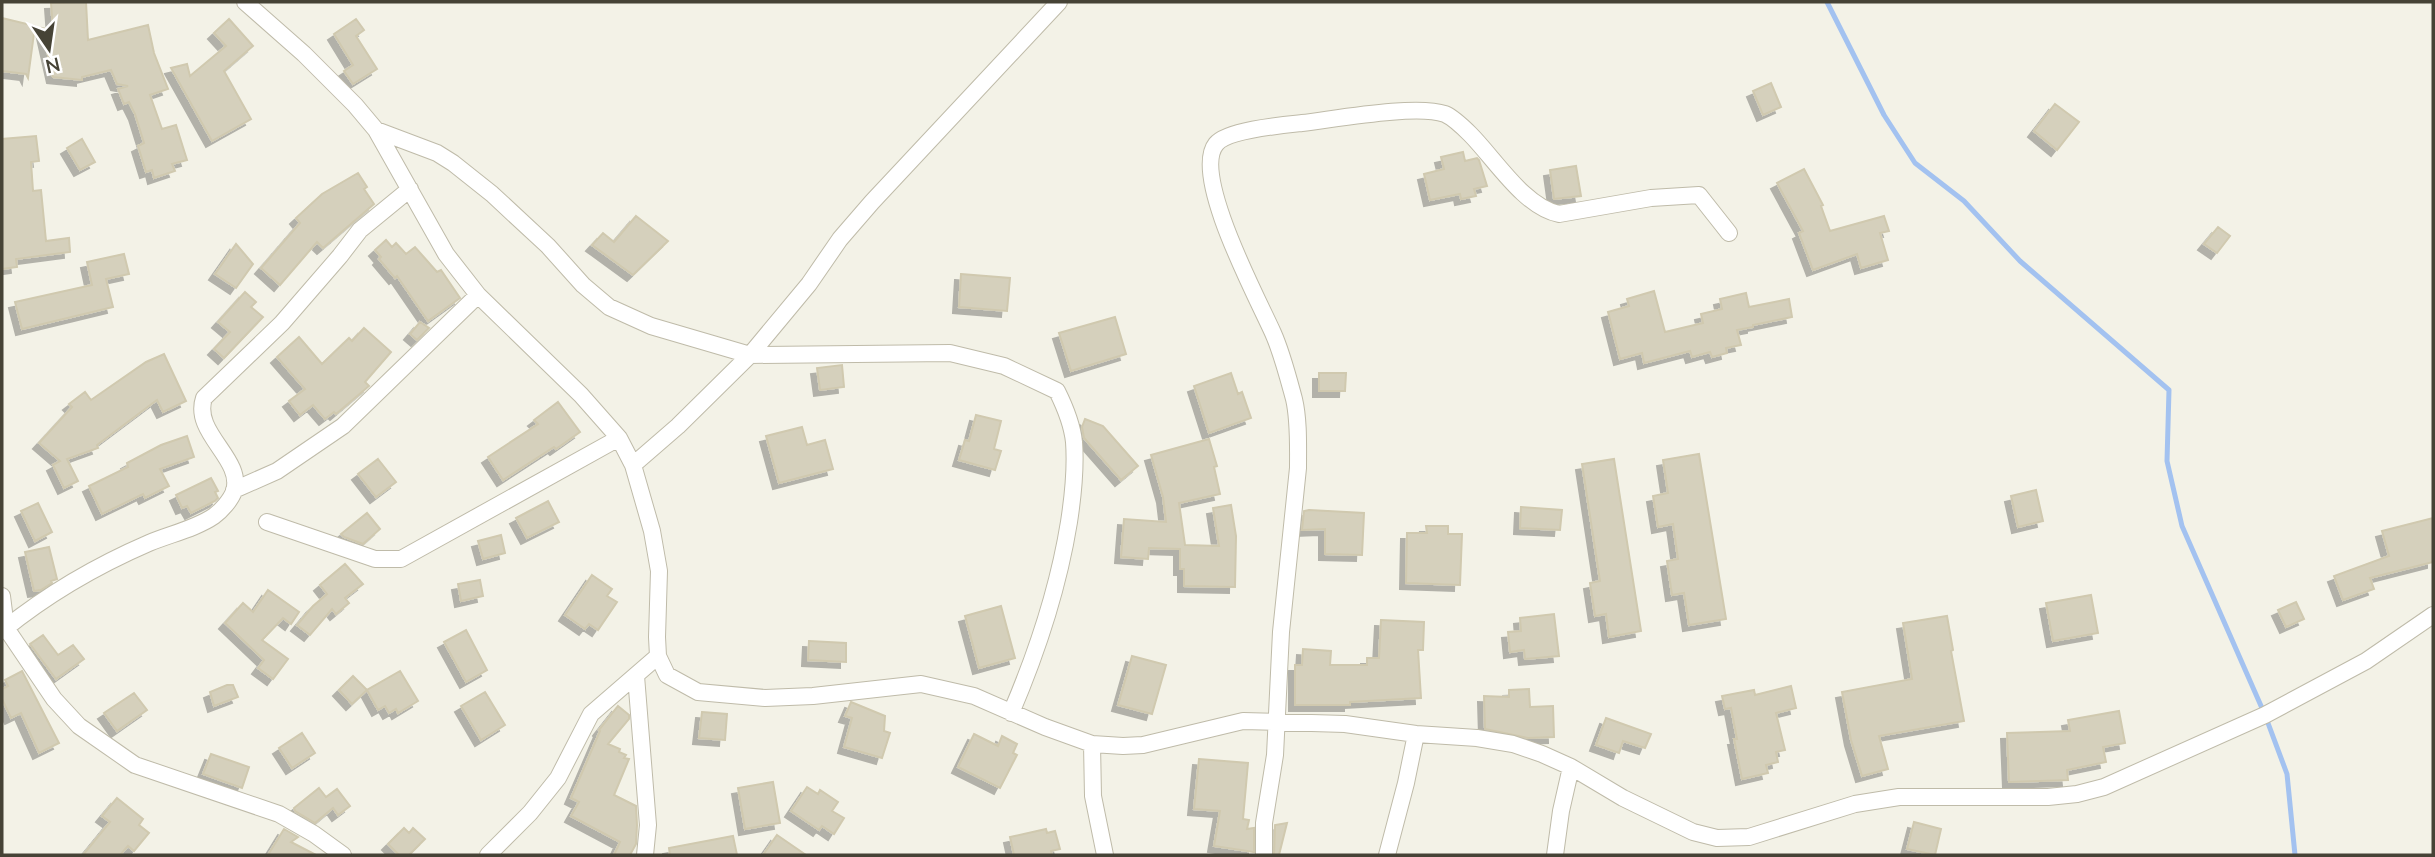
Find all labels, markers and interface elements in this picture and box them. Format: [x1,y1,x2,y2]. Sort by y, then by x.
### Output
north arrow [14,14,84,84]
text: N [43,50,62,79]

